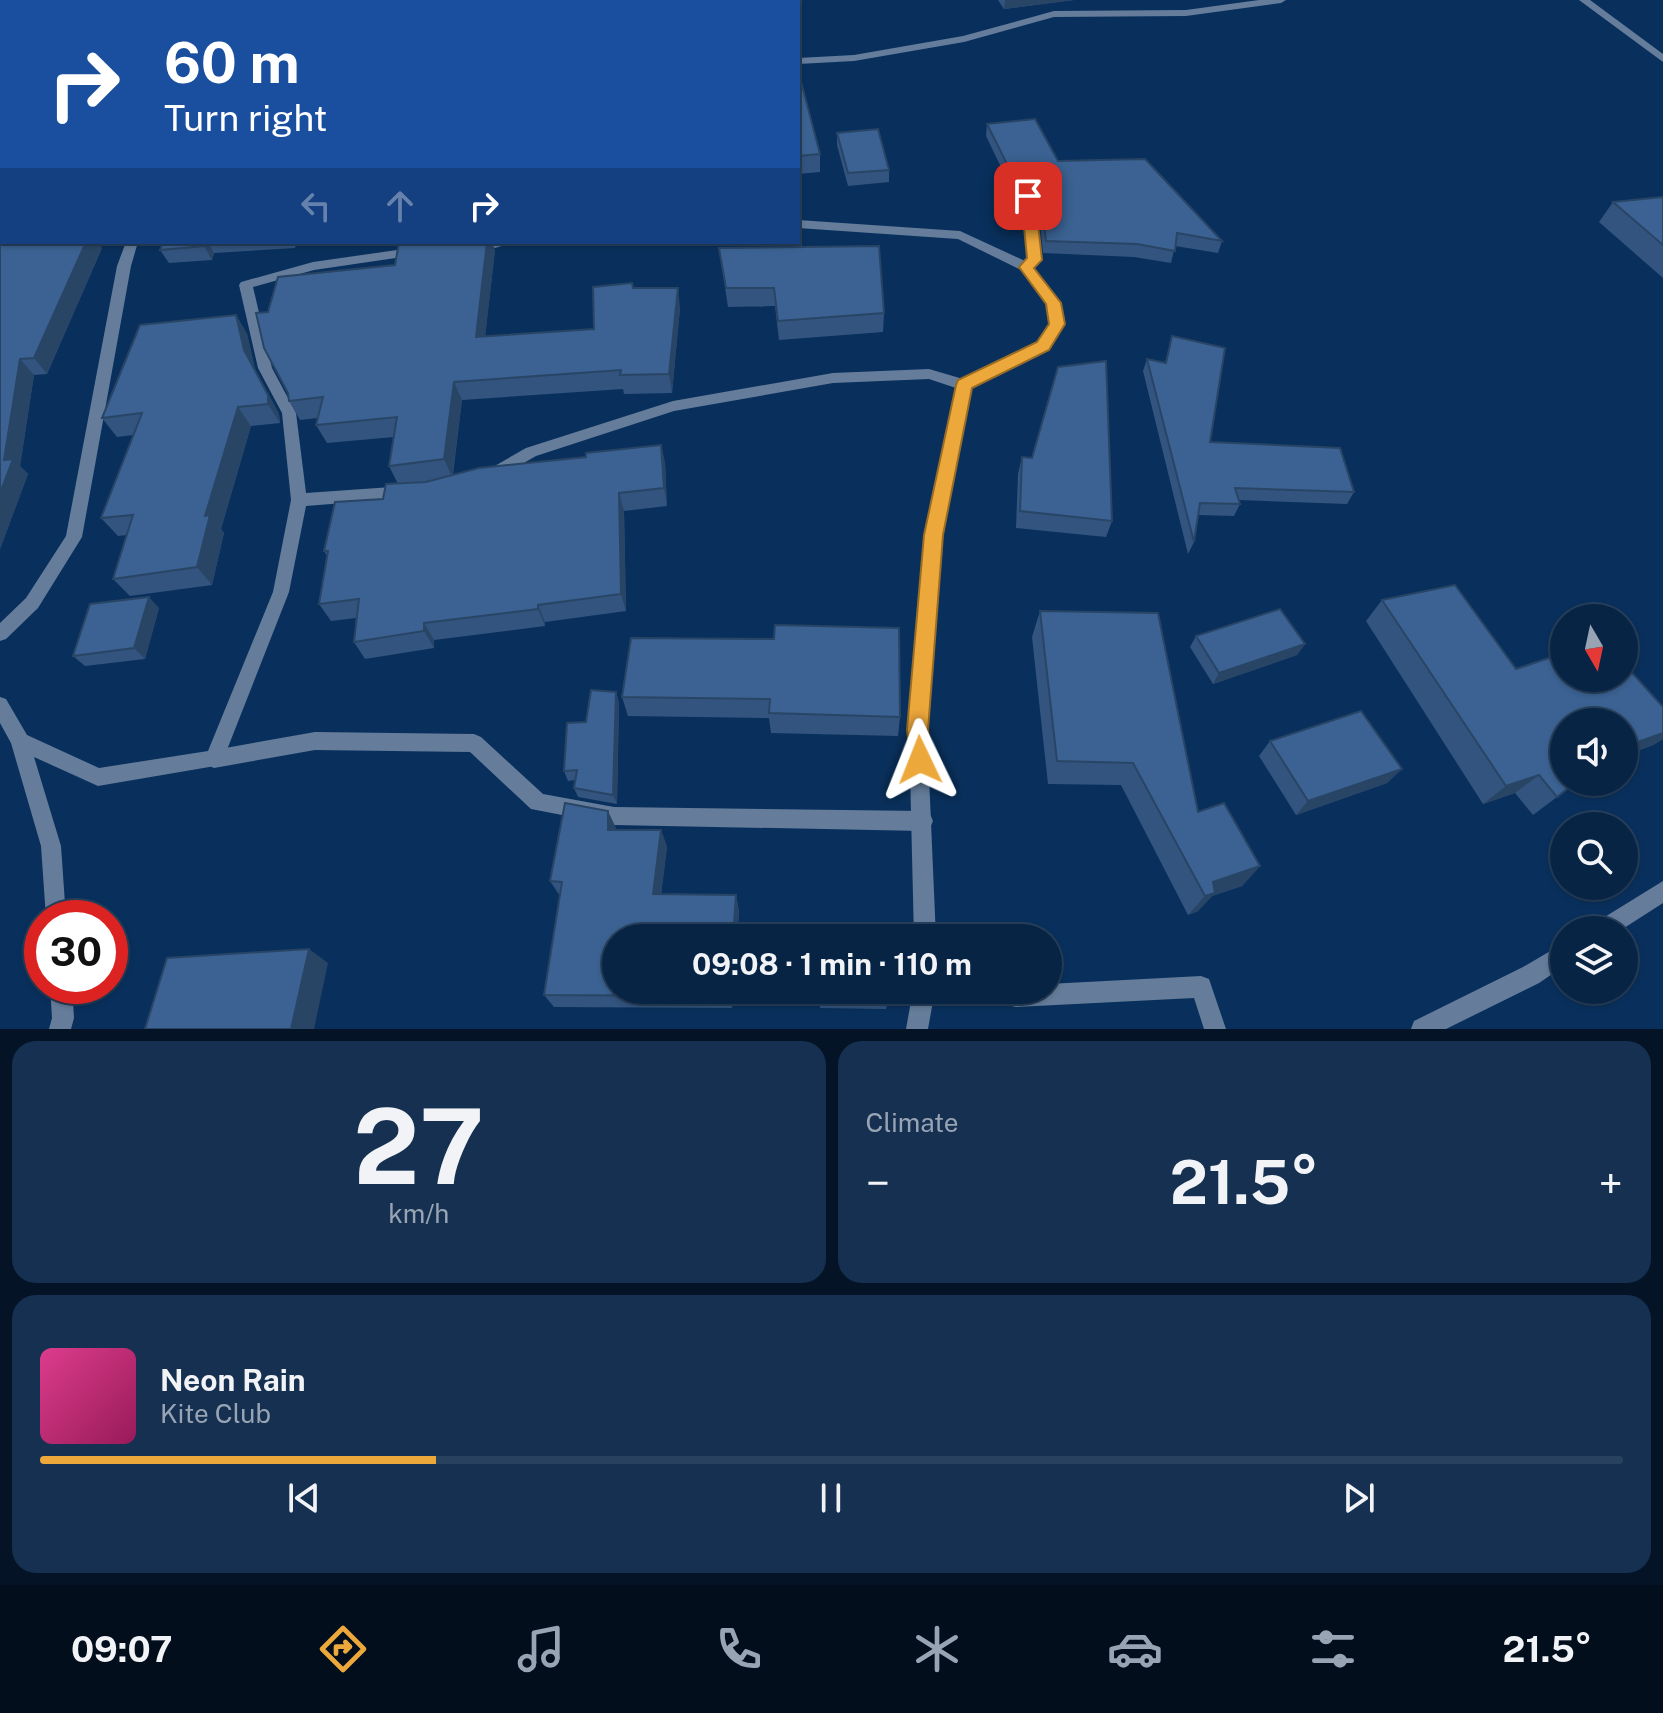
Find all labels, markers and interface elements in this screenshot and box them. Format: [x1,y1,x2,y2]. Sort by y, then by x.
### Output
text: 60 m [164,30,300,96]
icon: right [32,32,136,136]
text: Turn right [164,97,327,139]
pin [994,162,1062,230]
icon: arrive [1006,174,1050,218]
icon: left [294,184,338,228]
icon: ahead [378,184,422,228]
icon: right [462,184,506,228]
north arrow [1550,604,1638,692]
map controls [1550,604,1638,1004]
button: sound [1550,708,1638,796]
position arrow [878,718,962,802]
button: search [1550,812,1638,900]
speed limit sign: 30 [24,900,128,1004]
button: layers [1550,916,1638,1004]
text: 09:08 · 1 min · 110 m [692,946,972,982]
text: 27 [353,1085,484,1207]
text: Climate [866,1107,959,1138]
text: 21.5° [1170,1147,1319,1218]
text: − [866,1157,890,1209]
text: + [1599,1157,1623,1209]
text: km/h [388,1198,449,1229]
text: Neon Rain [160,1362,306,1398]
text: Kite Club [160,1398,271,1429]
icon: previous [282,1476,326,1520]
icon: pause [809,1476,853,1520]
icon: next [1337,1476,1381,1520]
icon: directions [315,1621,371,1677]
icon: music [513,1621,569,1677]
icon: phone [711,1621,767,1677]
icon: climate [909,1621,965,1677]
icon: car [1107,1621,1163,1677]
icon: filters [1305,1621,1361,1677]
text: 09:07 [71,1628,173,1670]
text: 21.5° [1503,1628,1592,1670]

